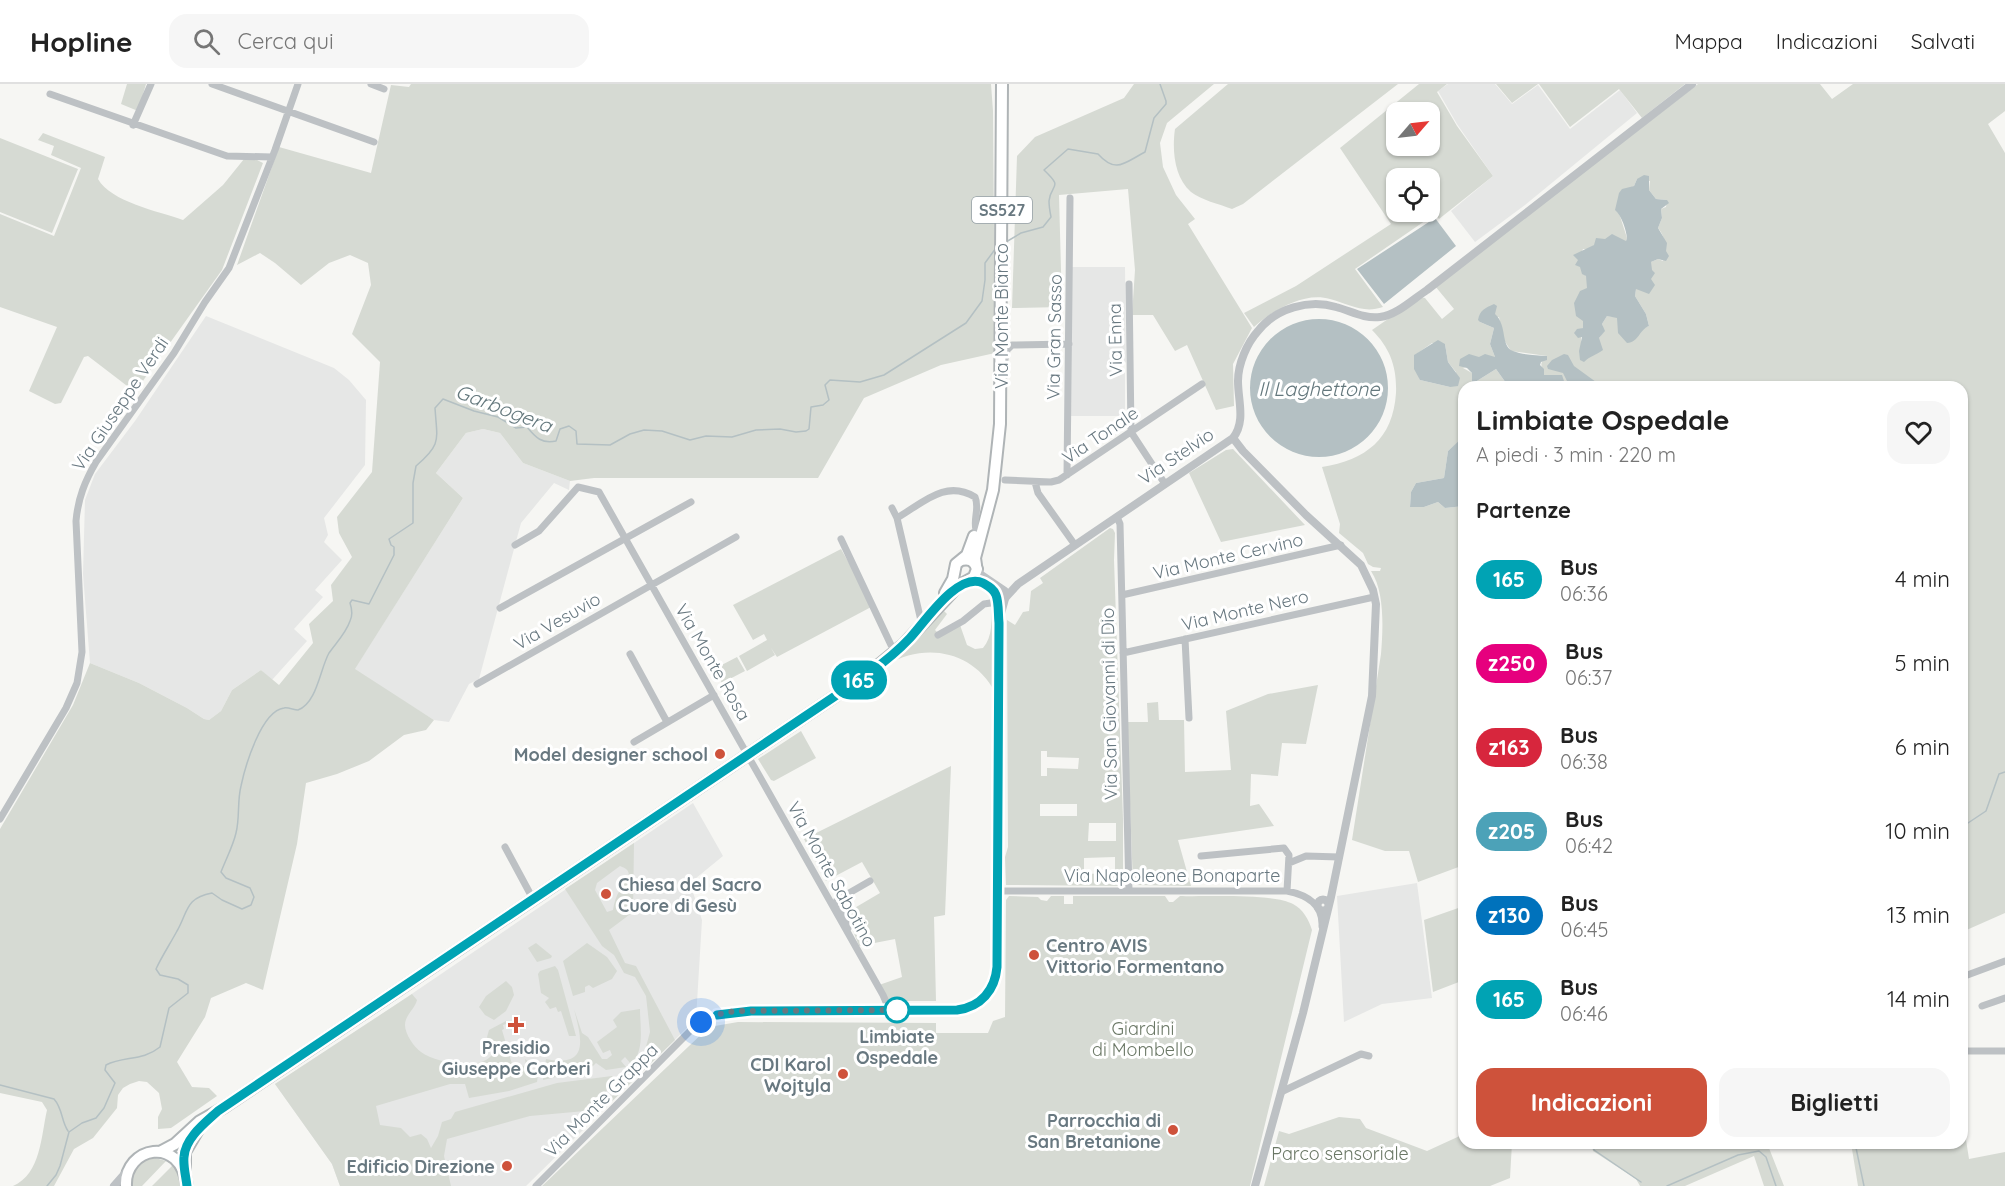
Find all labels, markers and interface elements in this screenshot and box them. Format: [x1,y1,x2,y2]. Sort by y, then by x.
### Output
search box [169,14,589,68]
text: Hopline [30,24,133,59]
icon: search [190,25,223,58]
text: Cerca qui [238,27,334,55]
text: Mappa [1674,28,1743,54]
text: Indicazioni [1776,28,1878,54]
text: Salvati [1911,28,1975,54]
north arrow [1386,102,1440,156]
map controls [1386,102,1440,222]
button: locate [1386,168,1440,222]
road number: SS527 [972,197,1032,223]
street label: Via Monte Bianco [990,243,1013,389]
street label: Via Gran Sasso [1041,274,1067,400]
street label: Via Enna [1103,303,1127,377]
street label: Via Giuseppe Verdi [67,333,173,475]
water label: Il Laghettone [1258,376,1380,401]
water label: Garbogera [452,378,557,438]
street label: Via Tonale [1058,401,1142,469]
button: heart [1887,401,1950,464]
text: Limbiate Ospedale [1476,402,1729,437]
street label: Via Stelvio [1134,422,1218,490]
text: A piedi · 3 min · 220 m [1476,442,1676,467]
text: Partenze [1476,496,1571,524]
street label: Via Monte Cervino [1151,528,1305,584]
text: Bus [1560,553,1598,581]
text: 4 min [1895,565,1950,593]
text: 165 [1493,566,1525,592]
text: 06:36 [1560,581,1608,606]
street label: Via Monte Nero [1179,584,1311,636]
street label: Via Vesuvio [510,587,604,655]
street label: Via Monte Rosa [670,599,756,725]
street label: Via San Giovanni di Dio [1096,608,1122,800]
text: Bus [1565,637,1603,665]
text: 5 min [1895,649,1950,677]
text: z250 [1488,650,1535,676]
line badge: 165 [824,660,894,700]
text: 06:37 [1565,665,1612,690]
text: 165 [843,667,875,693]
text: Bus [1560,721,1598,749]
text: 6 min [1895,733,1950,761]
text: z163 [1488,734,1530,760]
place label: Model designer school [514,743,708,766]
marker: Model designer school [713,747,727,761]
text: 06:38 [1560,749,1608,774]
street label: Via Monte Sabotino [782,797,882,951]
text: Bus [1565,805,1603,833]
text: 10 min [1885,817,1950,845]
text: z205 [1488,818,1535,844]
text: 06:42 [1565,833,1613,858]
street label: Via Napoleone Bonaparte [1064,864,1280,887]
place label: Chiesa del Sacro Cuore di Gesù [618,873,762,917]
marker: Chiesa del Sacro Cuore di Gesù [599,887,613,901]
text: Bus [1561,889,1598,917]
text: 13 min [1887,901,1950,929]
text: z130 [1488,902,1531,928]
text: 06:45 [1561,917,1609,942]
place label: Centro AVIS Vittorio Formentano [1046,934,1224,978]
marker: Centro AVIS Vittorio Formentano [1027,948,1041,962]
text: Bus [1560,973,1598,1001]
text: 14 min [1887,985,1950,1013]
text: 165 [1493,986,1525,1012]
marker: Limbiate Ospedale [884,997,910,1023]
text: 06:46 [1560,1001,1608,1026]
your location [686,1007,716,1037]
marker: Presidio Giuseppe Corberi [507,1016,525,1034]
park label: Giardini di Mombello [1092,1017,1194,1061]
place label: Limbiate Ospedale [856,1025,938,1069]
place label: Presidio Giuseppe Corberi [441,1036,591,1080]
street label: Via Monte Grappa [539,1038,663,1162]
place label: CDI Karol Wojtyla [750,1053,831,1097]
marker: CDI Karol Wojtyla [836,1067,850,1081]
button: Indicazioni [1476,1068,1707,1137]
button: Biglietti [1719,1068,1950,1137]
place label: Parrocchia di San Bretanione [1027,1109,1161,1153]
marker: Parrocchia di San Bretanione [1166,1123,1180,1137]
park label: Parco sensoriale [1271,1142,1409,1165]
place label: Edificio Direzione [347,1155,495,1178]
marker: Edificio Direzione [500,1159,514,1173]

